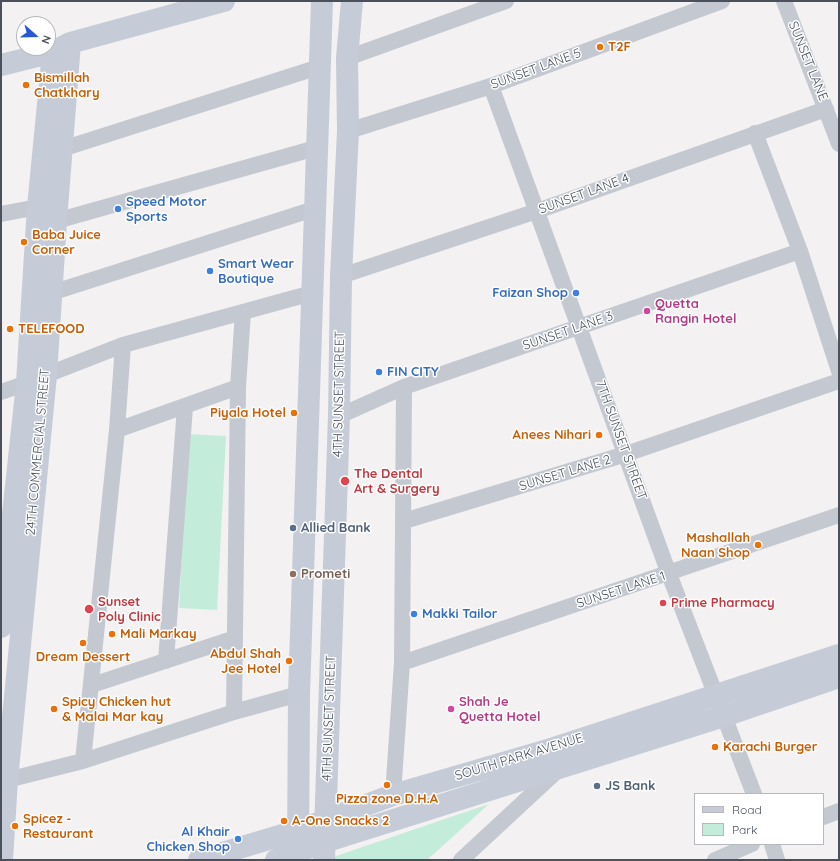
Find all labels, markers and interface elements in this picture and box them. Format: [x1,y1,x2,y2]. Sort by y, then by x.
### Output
north arrow [16,16,56,56]
street label: SUNSET LANE [785,19,831,103]
text: N [38,34,54,46]
place label: T2F [608,39,631,55]
marker: T2F [595,42,605,52]
street label: SUNSET LANE 5 [489,45,583,93]
place label: Bismillah Chatkhary [34,70,100,101]
marker: Bismillah Chatkhary [21,80,31,90]
street label: SUNSET LANE 4 [537,170,631,218]
place label: Speed Motor Sports [126,194,207,225]
marker: Speed Motor Sports [113,204,123,214]
place label: Baba Juice Corner [32,227,101,258]
marker: Baba Juice Corner [19,237,29,247]
place label: Smart Wear Boutique [218,256,294,287]
marker: Smart Wear Boutique [205,266,215,276]
place label: Faizan Shop [492,285,568,301]
marker: Faizan Shop [571,288,581,298]
place label: Quetta Rangin Hotel [655,296,737,327]
marker: Quetta Rangin Hotel [642,306,652,316]
street label: SUNSET LANE 3 [521,308,615,354]
place label: TELEFOOD [18,321,85,337]
marker: TELEFOOD [5,324,15,334]
street label: 4TH SUNSET STREET [330,331,348,457]
place label: FIN CITY [387,364,439,380]
marker: FIN CITY [374,367,384,377]
street label: 24TH COMMERCIAL STREET [23,368,53,536]
street label: 7TH SUNSET STREET [592,378,650,502]
place label: Piyala Hotel [210,405,286,421]
marker: Piyala Hotel [289,408,299,418]
place label: Anees Nihari [513,427,591,443]
marker: Anees Nihari [594,430,604,440]
street label: SUNSET LANE 2 [517,452,613,494]
place label: The Dental Art & Surgery [354,466,440,497]
marker: The Dental Art & Surgery [339,475,351,487]
place label: Allied Bank [301,520,371,536]
marker: Allied Bank [288,523,298,533]
place label: Mashallah Naan Shop [681,530,750,561]
marker: Mashallah Naan Shop [753,540,763,550]
place label: Prometi [301,566,350,582]
street label: SUNSET LANE 1 [575,568,667,612]
marker: Prometi [288,569,298,579]
place label: Sunset Poly Clinic [98,594,161,625]
place label: Prime Pharmacy [671,595,775,611]
marker: Prime Pharmacy [658,598,668,608]
marker: Sunset Poly Clinic [83,603,95,615]
place label: Makki Tailor [422,606,497,622]
marker: Makki Tailor [409,609,419,619]
place label: Mali Markay [120,626,197,642]
marker: Mali Markay [107,629,117,639]
marker: Dream Dessert [78,638,88,648]
place label: Abdul Shah Jee Hotel [210,646,281,677]
place label: Dream Dessert [36,649,130,665]
street label: 4TH SUNSET STREET [319,655,339,781]
marker: Abdul Shah Jee Hotel [284,656,294,666]
place label: Spicy Chicken hut & Malai Mar kay [62,694,171,725]
place label: Shah Je Quetta Hotel [459,694,540,725]
marker: Spicy Chicken hut & Malai Mar kay [49,704,59,714]
marker: Shah Je Quetta Hotel [446,704,456,714]
street label: SOUTH PARK AVENUE [453,730,585,784]
place label: Karachi Burger [723,739,817,755]
marker: Karachi Burger [710,742,720,752]
place label: JS Bank [605,778,655,794]
marker: Pizza zone D.H.A [382,780,392,790]
marker: JS Bank [592,781,602,791]
place label: Pizza zone D.H.A [336,791,438,807]
legend [694,793,824,845]
text: Road [732,802,762,817]
place label: Spicez - Restaurant [23,811,93,842]
place label: A-One Snacks 2 [292,813,389,829]
marker: A-One Snacks 2 [279,816,289,826]
marker: Spicez - Restaurant [10,821,20,831]
text: Park [732,822,757,837]
place label: Al Khair Chicken Shop [147,824,230,855]
marker: Al Khair Chicken Shop [233,834,243,844]

